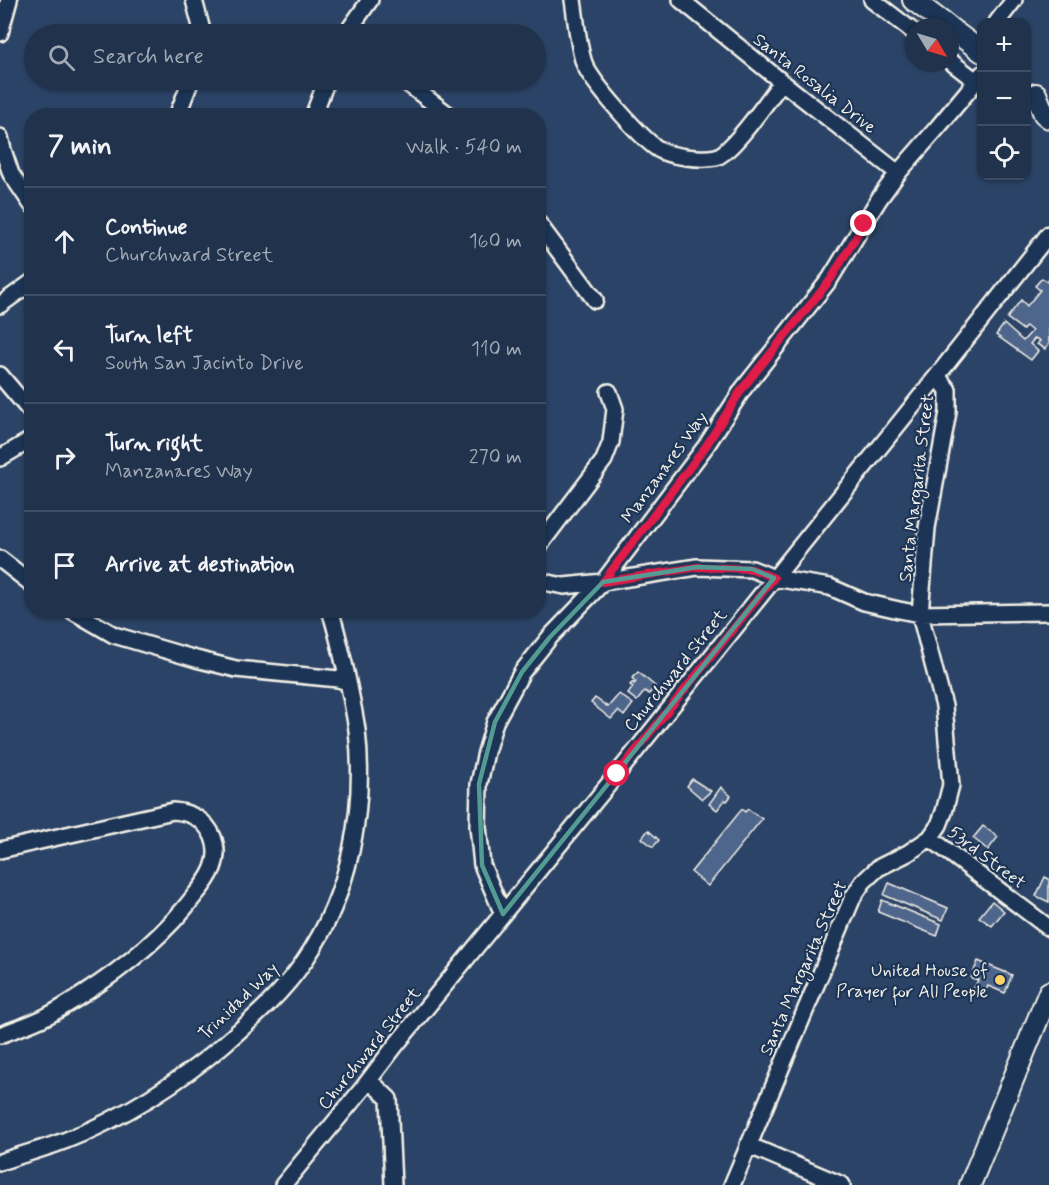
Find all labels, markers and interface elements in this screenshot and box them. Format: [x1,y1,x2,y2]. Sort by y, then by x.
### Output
north arrow [905,18,959,72]
map controls [977,18,1031,180]
button: + [977,18,1031,72]
search box [24,24,546,90]
street label: Santa Rosalia Drive [748,28,881,140]
icon: search [45,41,78,74]
text: Search here [93,43,204,71]
button: − [977,72,1031,126]
button: locate [977,126,1031,180]
text: 7 min [48,130,112,164]
text: Walk · 540 m [406,134,522,161]
route end [850,210,876,236]
text: Continue [105,214,187,242]
icon: ahead [48,225,81,258]
text: 160 m [469,228,522,255]
text: Churchward Street [105,242,273,269]
text: Turn left [105,322,193,350]
icon: left [48,333,81,366]
text: 110 m [471,336,522,363]
text: South San Jacinto Drive [105,350,304,377]
street label: Santa Margarita Street [894,393,941,584]
street label: Manzanares Way [616,407,714,528]
text: Turn right [105,430,203,458]
icon: right [48,441,81,474]
text: 270 m [469,444,522,471]
text: Manzanares Way [105,458,253,485]
icon: arrive [48,549,81,582]
text: Arrive at destination [105,551,295,579]
street label: Churchward Street [619,604,733,737]
route start [603,760,629,786]
street label: 53rd Street [942,821,1030,895]
street label: Santa Margarita Street [754,877,854,1060]
street label: Trinidad Way [193,957,284,1046]
place label: United House of Prayer for All People [836,959,988,1006]
marker: United House of Prayer for All People [993,973,1007,987]
street label: Churchward Street [313,982,427,1115]

